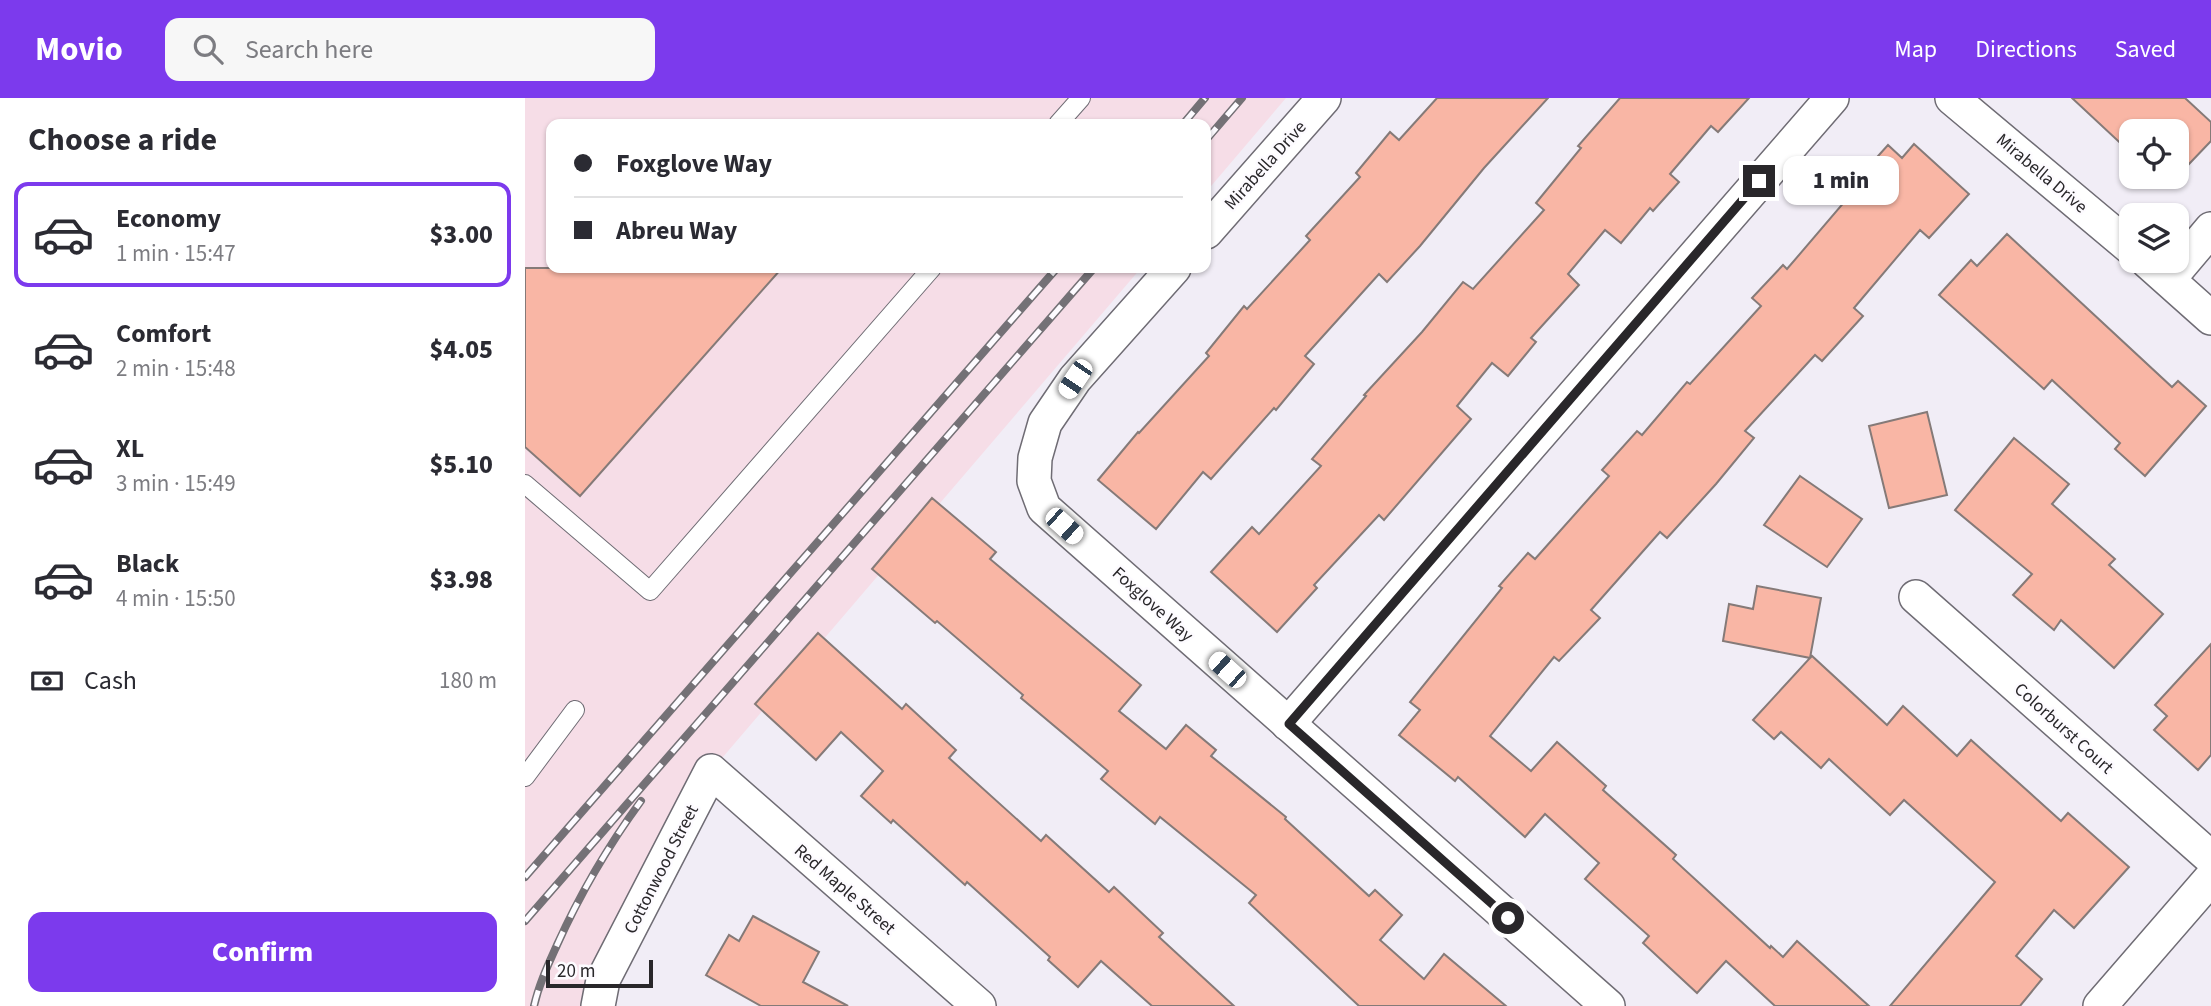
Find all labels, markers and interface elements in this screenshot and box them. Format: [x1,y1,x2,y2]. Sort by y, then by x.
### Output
search box [165,18,655,81]
text: Movio [35,26,123,73]
icon: search [189,30,227,68]
text: Search here [245,31,373,68]
text: Map [1894,32,1937,67]
text: Directions [1975,32,2077,67]
text: Saved [2115,32,2176,67]
street label: Mirabella Drive [1219,115,1312,215]
text: Choose a ride [28,117,217,163]
map controls [2119,119,2189,273]
button: locate [2119,119,2189,189]
street label: Mirabella Drive [1991,128,2093,219]
text: Foxglove Way [616,145,772,182]
callout: 1 min [1783,156,1899,206]
text: 1 min [1813,164,1869,197]
route end [1743,165,1775,197]
text: Economy [116,200,221,237]
icon: car [32,203,95,266]
button: layers [2119,203,2189,273]
text: Abreu Way [616,212,737,249]
text: $3.00 [429,216,493,253]
text: 1 min · 15:47 [116,237,236,270]
text: Comfort [116,315,211,352]
icon: car [32,318,95,381]
text: $4.05 [429,331,493,368]
text: 2 min · 15:48 [116,352,236,385]
car [1055,356,1096,402]
text: XL [116,430,144,467]
icon: car [32,433,95,496]
text: $5.10 [429,446,493,483]
text: 3 min · 15:49 [116,467,236,500]
car [1042,504,1087,548]
text: Black [116,545,179,582]
icon: car [32,548,95,611]
text: $3.98 [429,561,493,598]
street label: Foxglove Way [1107,561,1199,648]
text: 4 min · 15:50 [116,582,236,615]
car [1205,648,1250,692]
icon: cash [28,662,66,700]
text: Cash [84,662,137,699]
text: 180 m [439,664,497,697]
street label: Colorburst Court [2009,677,2119,780]
street label: Cottonwood Street [618,800,705,938]
street label: Red Maple Street [789,838,901,940]
route start [1492,902,1524,934]
button: Confirm [28,912,497,992]
scale bar [546,957,653,989]
text: 20 m [557,958,595,985]

